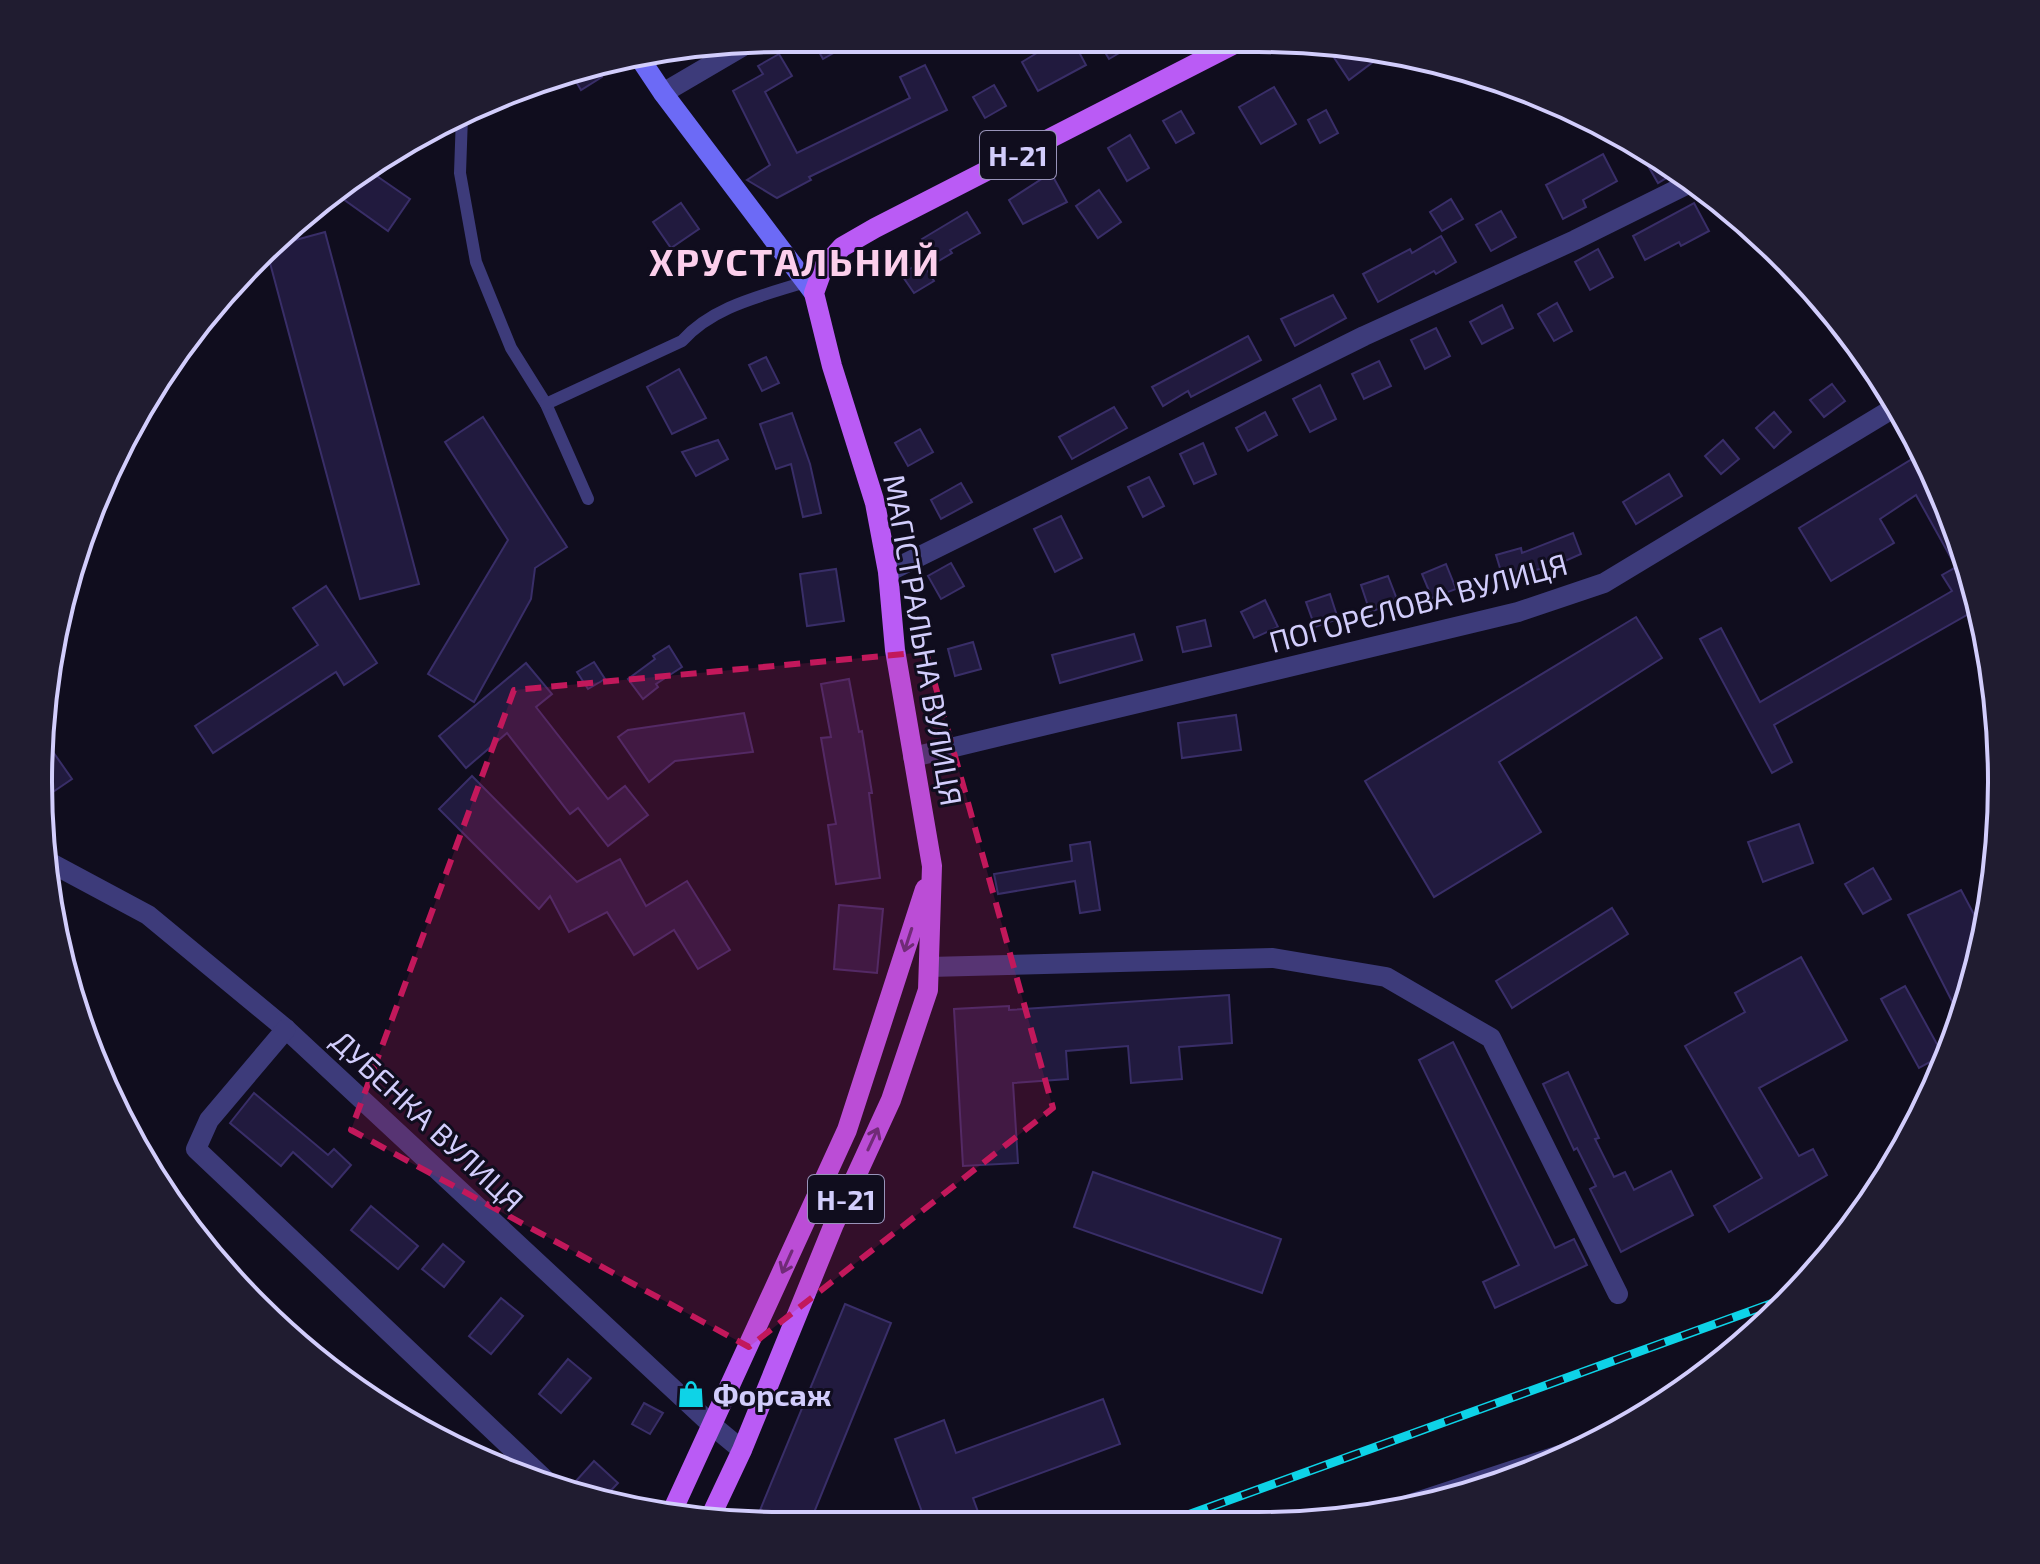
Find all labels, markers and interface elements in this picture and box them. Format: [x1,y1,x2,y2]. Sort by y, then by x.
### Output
road number: Н-21 [980,131,1056,179]
district label: ХРУСТАЛЬНИЙ [649,238,941,284]
street label: МАГІСТРАЛЬНА ВУЛИЦЯ [877,472,971,808]
street label: ПОГОРЄЛОВА ВУЛИЦЯ [1265,545,1571,659]
one-way arrow [900,927,915,952]
street label: ДУБЕНКА ВУЛИЦЯ [325,1022,531,1218]
one-way arrow [866,1128,881,1152]
road number: Н-21 [808,1175,884,1223]
one-way arrow [779,1249,794,1273]
place label: Форсаж [713,1376,832,1412]
shop icon: Форсаж [676,1379,706,1409]

